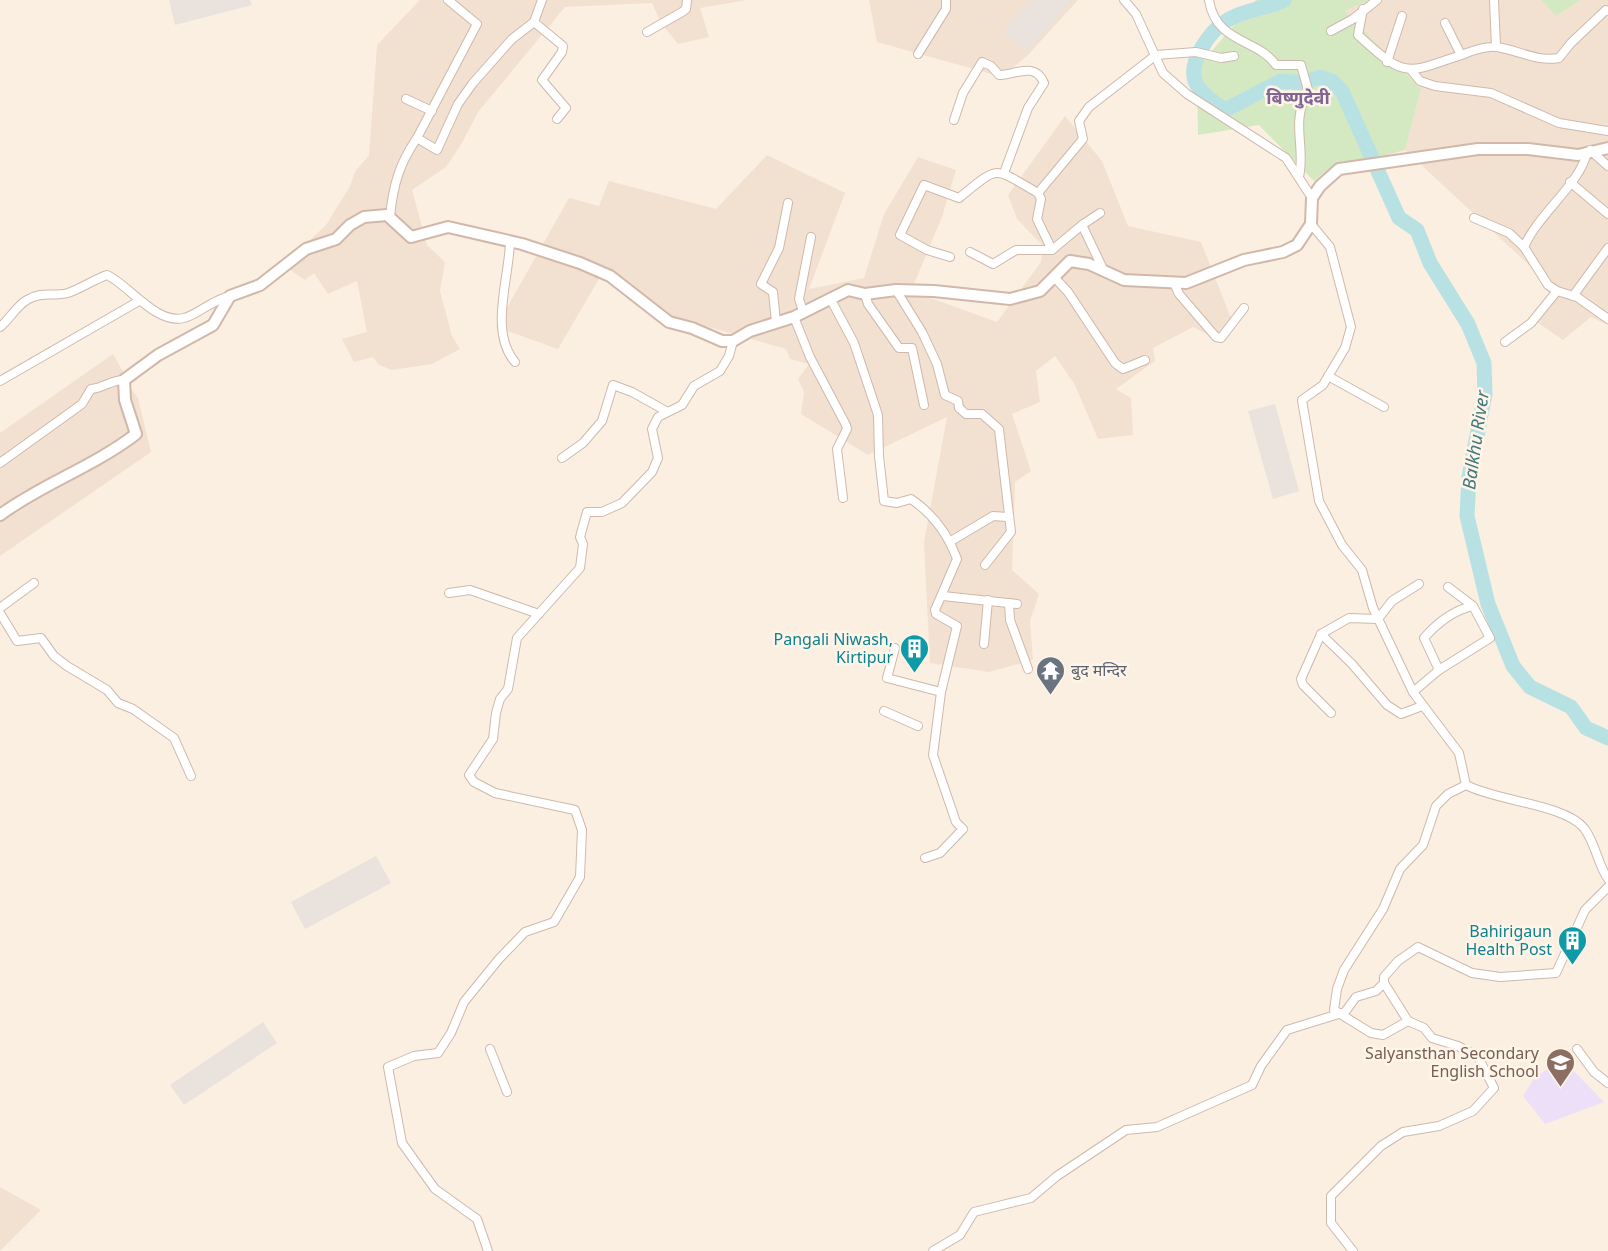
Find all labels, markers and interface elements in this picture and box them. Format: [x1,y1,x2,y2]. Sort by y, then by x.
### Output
district label: बिष्णुदेवी [1266,85,1330,109]
water label: Balkhu River [1456,388,1494,491]
place label: Pangali Niwash, Kirtipur [774,628,893,668]
building icon: Pangali Niwash, Kirtipur [898,632,930,674]
temple icon: बुद मन्दिर [1034,654,1066,696]
place label: बुद मन्दिर [1071,659,1127,681]
place label: Bahirigaun Health Post [1465,920,1552,960]
building icon: Bahirigaun Health Post [1557,924,1589,966]
place label: Salyansthan Secondary English School [1365,1042,1540,1082]
school or university icon: Salyansthan Secondary English School [1544,1046,1576,1088]

